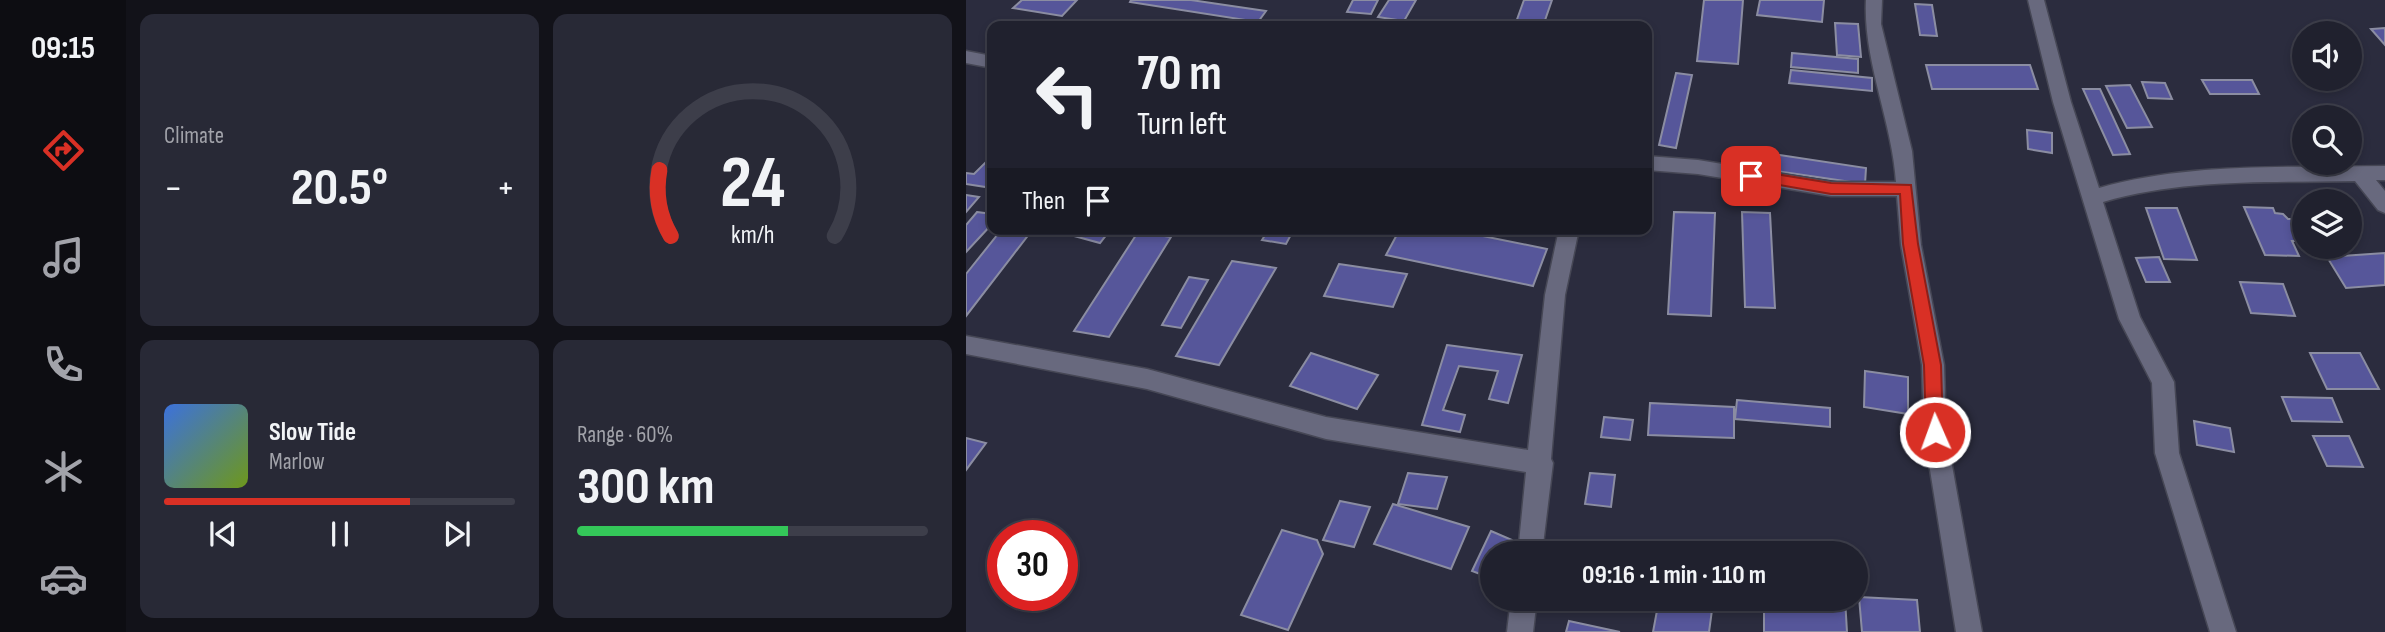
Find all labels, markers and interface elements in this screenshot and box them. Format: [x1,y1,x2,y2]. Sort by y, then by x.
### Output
map controls [2292,21,2362,259]
button: sound [2292,21,2362,91]
text: 09:15 [31,29,95,68]
text: 70 m [1137,45,1222,104]
icon: left [1022,49,1113,140]
text: Turn left [1137,105,1227,144]
button: search [2292,105,2362,175]
text: Climate [164,122,224,150]
icon: directions [39,126,88,175]
text: 24 [720,140,785,228]
pin [1721,146,1781,206]
text: 20.5° [291,157,388,220]
icon: arrive [1732,157,1770,195]
text: − [164,166,183,211]
text: + [496,166,515,211]
icon: arrive [1079,182,1117,220]
text: Then [1022,186,1065,217]
button: layers [2292,189,2362,259]
text: km/h [731,220,774,251]
icon: music [39,233,88,282]
icon: phone [39,340,88,389]
position arrow [1898,395,1972,469]
text: Slow Tide [269,417,356,448]
text: Range · 60% [577,421,673,449]
icon: climate [39,447,88,496]
text: Marlow [269,448,325,476]
text: 300 km [577,456,714,519]
icon: previous [204,515,242,553]
icon: pause [321,515,359,553]
icon: next [438,515,476,553]
speed limit sign: 30 [987,520,1078,611]
icon: car [39,554,88,603]
text: 09:16 · 1 min · 110 m [1582,560,1766,591]

